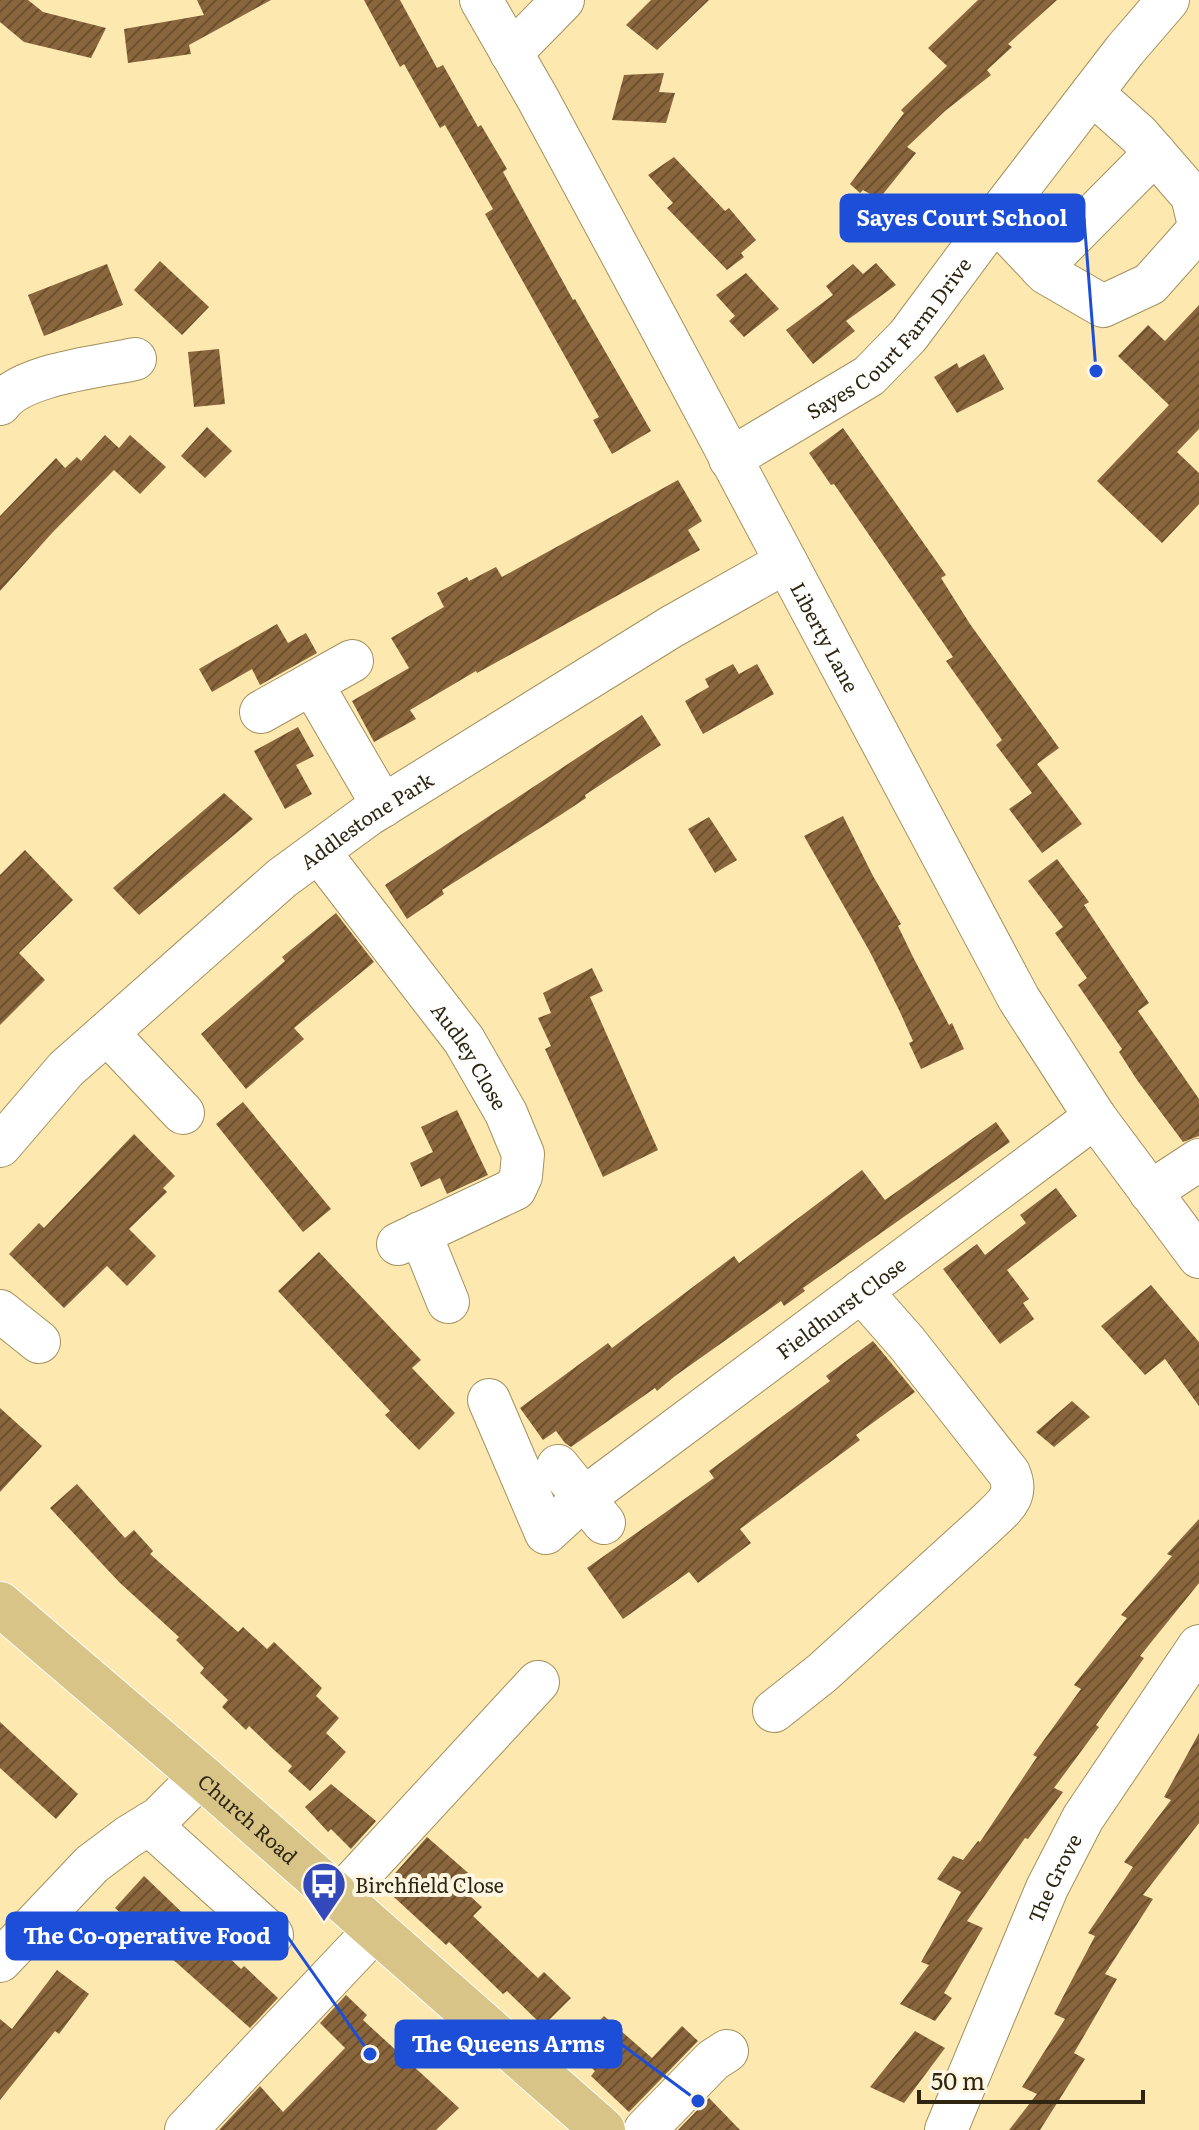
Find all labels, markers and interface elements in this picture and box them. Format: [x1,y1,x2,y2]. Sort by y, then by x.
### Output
callout: Sayes Court School [841,195,1084,241]
text: Sayes Court School [856,200,1068,233]
street label: Sayes Court Farm Drive [800,250,977,425]
street label: Liberty Lane [784,576,868,697]
street label: Addlestone Park [293,763,439,876]
street label: Audley Close [425,996,516,1115]
street label: Fieldhurst Close [769,1249,911,1365]
street label: Church Road [192,1766,305,1870]
street label: The Grove [1019,1828,1088,1927]
bus stop icon: Birchfield Close [300,1860,348,1923]
place label: Birchfield Close [355,1869,504,1899]
callout: The Co-operative Food [7,1913,287,1959]
text: The Co-operative Food [23,1918,271,1951]
callout: The Queens Arms [396,2021,621,2067]
text: The Queens Arms [411,2026,605,2059]
scale bar [919,2054,1143,2104]
text: 50 m [931,2062,985,2097]

